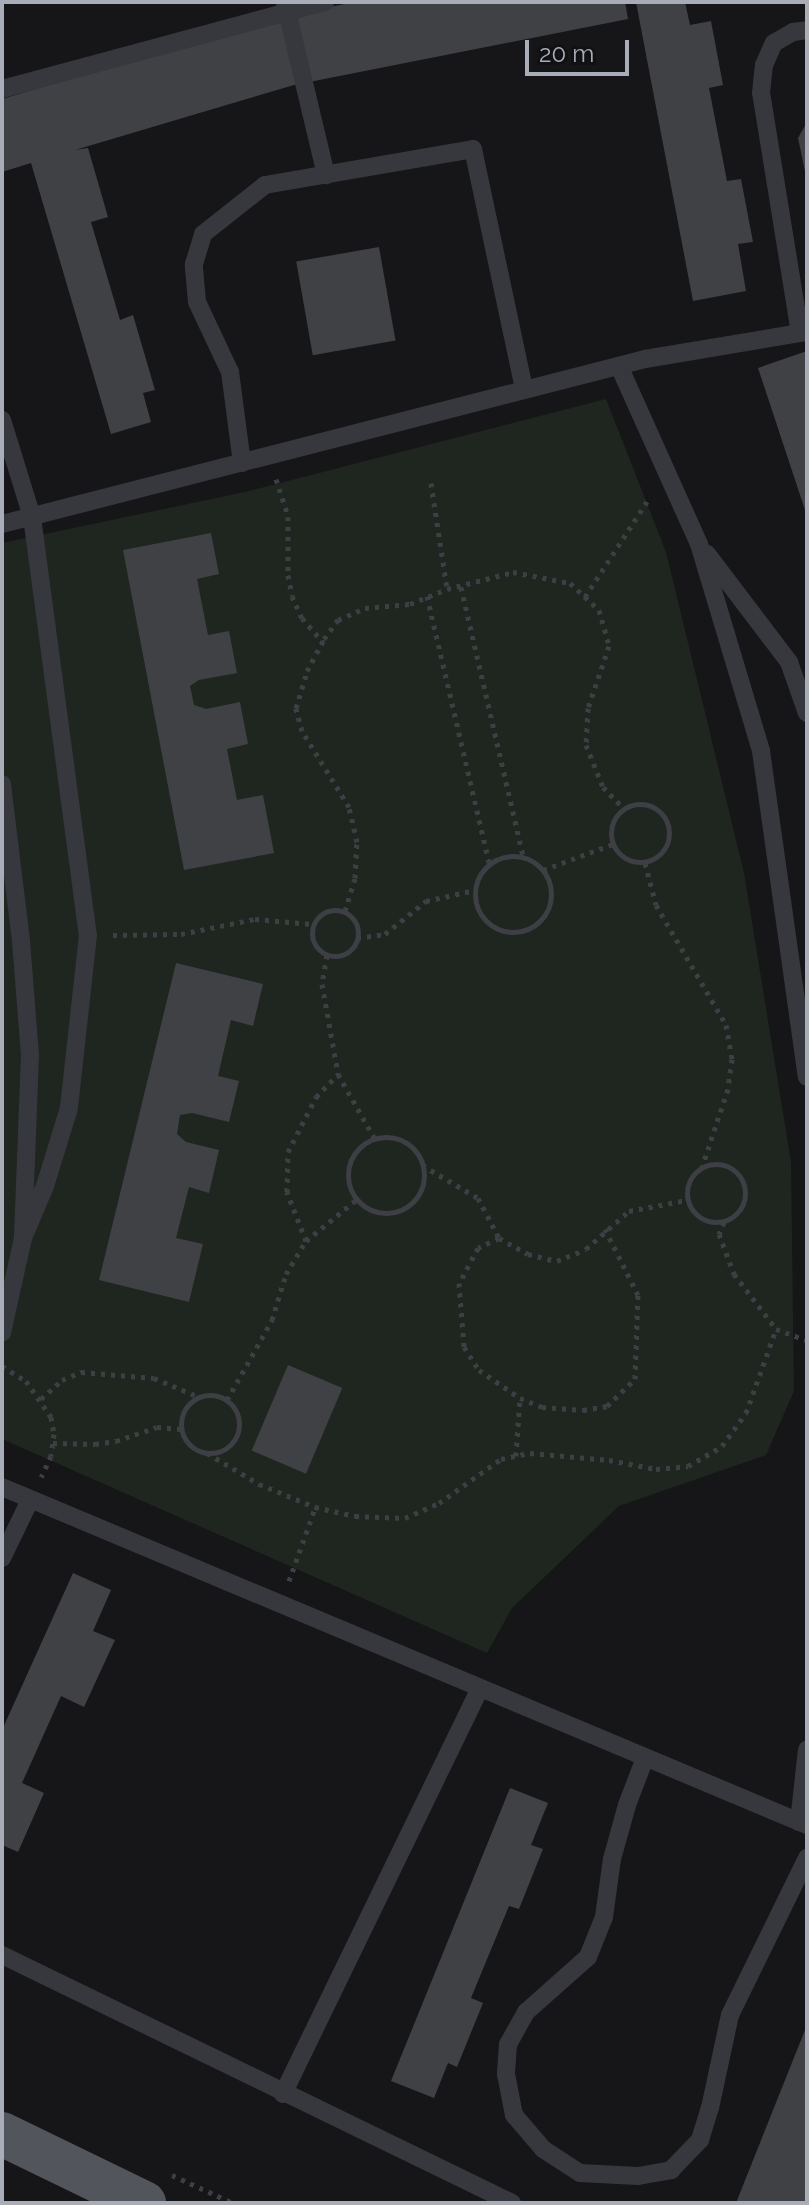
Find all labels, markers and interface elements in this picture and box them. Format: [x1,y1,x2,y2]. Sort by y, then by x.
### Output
scale bar [529,24,633,74]
text: 20 m [539,39,594,68]

